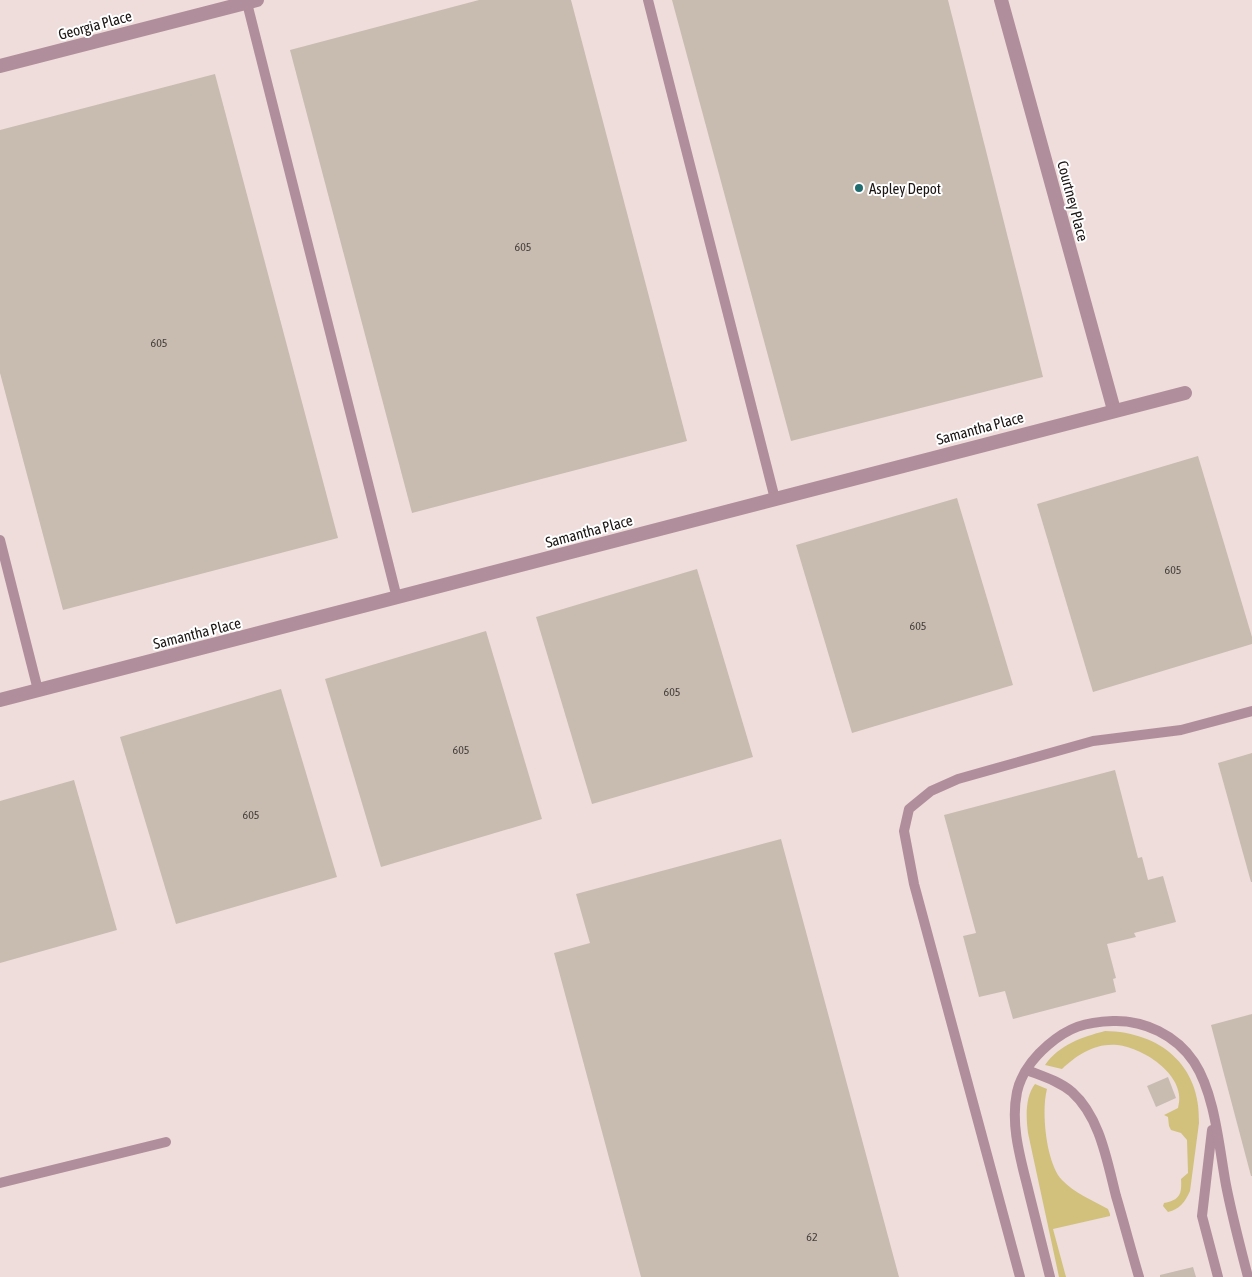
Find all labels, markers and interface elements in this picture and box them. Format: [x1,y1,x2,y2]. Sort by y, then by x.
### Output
street label: Georgia Place [56,7,134,43]
street label: Courtney Place [1054,159,1092,243]
place label: Aspley Depot [869,180,941,197]
marker: Aspley Depot [853,182,865,194]
house number: 605 [515,240,531,254]
house number: 605 [151,336,167,350]
street label: Samantha Place [935,408,1026,448]
street label: Samantha Place [544,511,635,551]
house number: 605 [1165,563,1181,577]
street label: Samantha Place [151,614,243,652]
house number: 605 [910,619,926,633]
house number: 605 [664,685,680,699]
house number: 605 [453,743,469,757]
house number: 605 [243,808,259,822]
house number: 62 [806,1230,818,1244]

